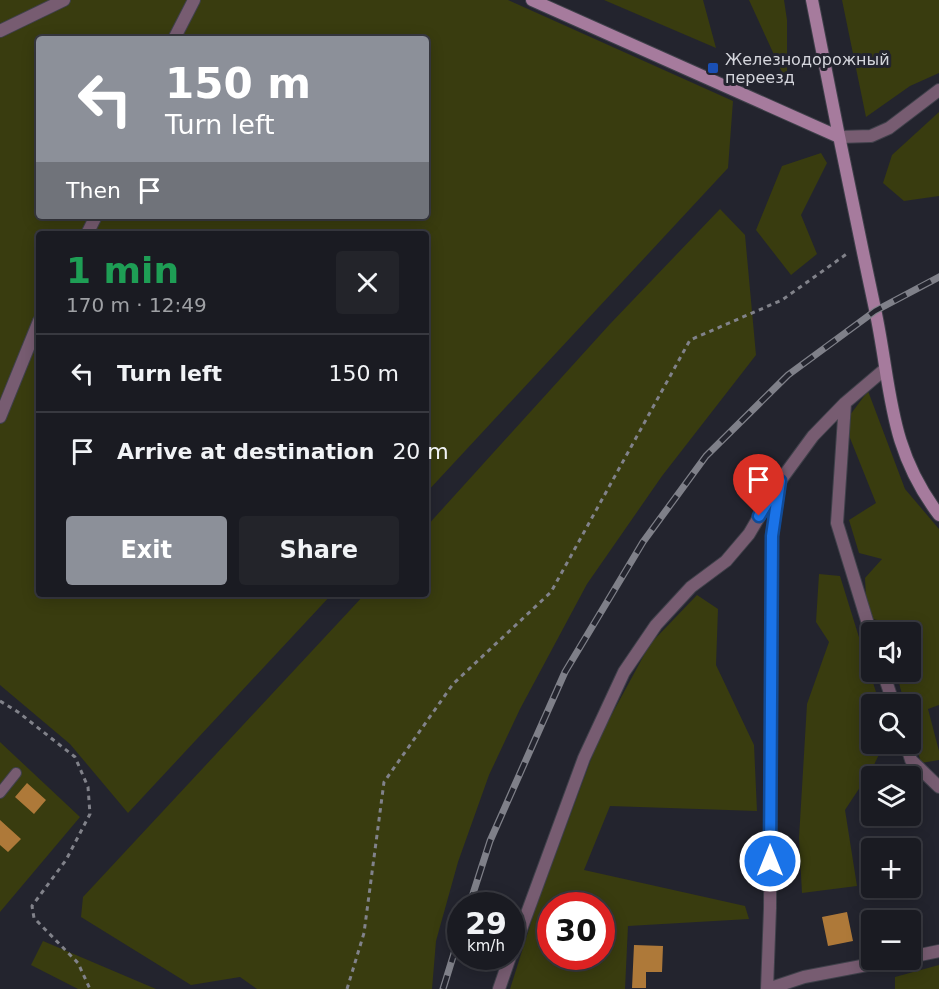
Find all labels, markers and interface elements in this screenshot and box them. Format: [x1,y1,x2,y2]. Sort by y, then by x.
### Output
place label: Железнодорожный переезд [725,50,890,87]
text: 150 m [165,59,311,108]
icon: left [66,60,144,138]
marker: Железнодорожный переезд [706,61,720,75]
text: Turn left [165,109,275,140]
icon: arrive [133,174,166,207]
text: Then [66,178,121,203]
text: 1 min [66,250,179,291]
button: close [336,251,399,314]
text: 170 m · 12:49 [66,293,207,317]
icon: left [66,357,99,390]
text: Turn left [117,361,222,386]
text: 150 m [329,361,399,386]
icon: arrive [66,435,99,468]
text: Arrive at destination [117,439,374,464]
text: 20 m [392,439,449,464]
pin [733,454,784,516]
icon: arrive [742,463,775,496]
button: Exit [66,516,227,585]
button: Share [239,516,399,585]
map controls [861,622,921,970]
button: sound [861,622,921,682]
button: search [861,694,921,754]
button: layers [861,766,921,826]
position arrow [738,829,802,893]
button: + [861,838,921,898]
speed limit sign: 30 [537,892,615,970]
text: 29 [465,906,507,941]
button: − [861,910,921,970]
text: km/h [467,937,505,955]

